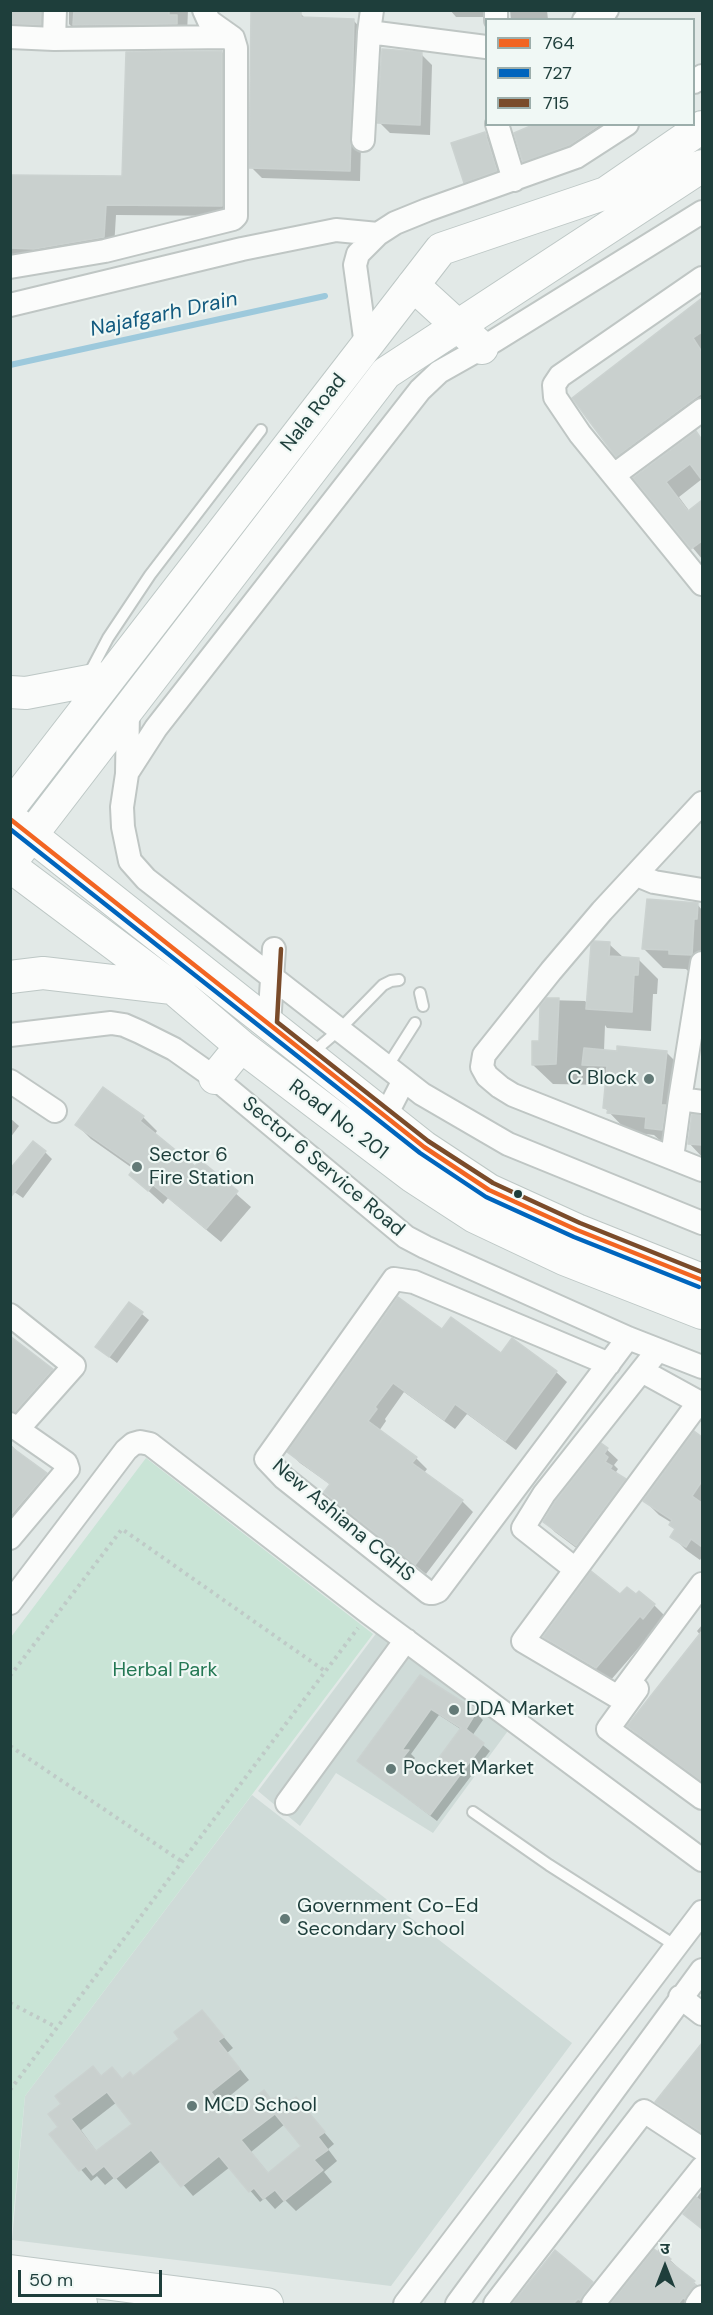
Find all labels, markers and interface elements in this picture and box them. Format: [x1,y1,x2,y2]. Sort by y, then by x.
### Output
legend [485,18,695,126]
text: 764 [543,31,574,55]
text: 727 [543,61,572,85]
text: 715 [543,91,569,115]
water label: Najafgarh Drain [88,287,240,343]
street label: Nala Road [276,369,352,457]
place label: C Block [567,1067,637,1091]
marker: C Block [642,1072,656,1086]
street label: Road No. 201 [284,1075,392,1165]
street label: Sector 6 Service Road [237,1092,409,1242]
place label: Sector 6 Fire Station [149,1144,254,1191]
marker: Sector 6 Fire Station [130,1160,144,1174]
unlabelled marker [512,1188,524,1200]
street label: New Ashiana CGHS [267,1455,419,1587]
park label: Herbal Park [112,1659,218,1683]
place label: DDA Market [466,1698,574,1722]
marker: DDA Market [447,1703,461,1717]
place label: Pocket Market [403,1757,534,1781]
marker: Pocket Market [384,1762,398,1776]
place label: Government Co-Ed Secondary School [297,1895,478,1942]
marker: Government Co-Ed Secondary School [278,1912,292,1926]
place label: MCD School [204,2094,317,2118]
marker: MCD School [185,2099,199,2113]
north arrow [635,2237,695,2297]
text: उ [660,2238,670,2259]
scale bar [21,2258,165,2296]
text: 50 m [29,2268,73,2292]

